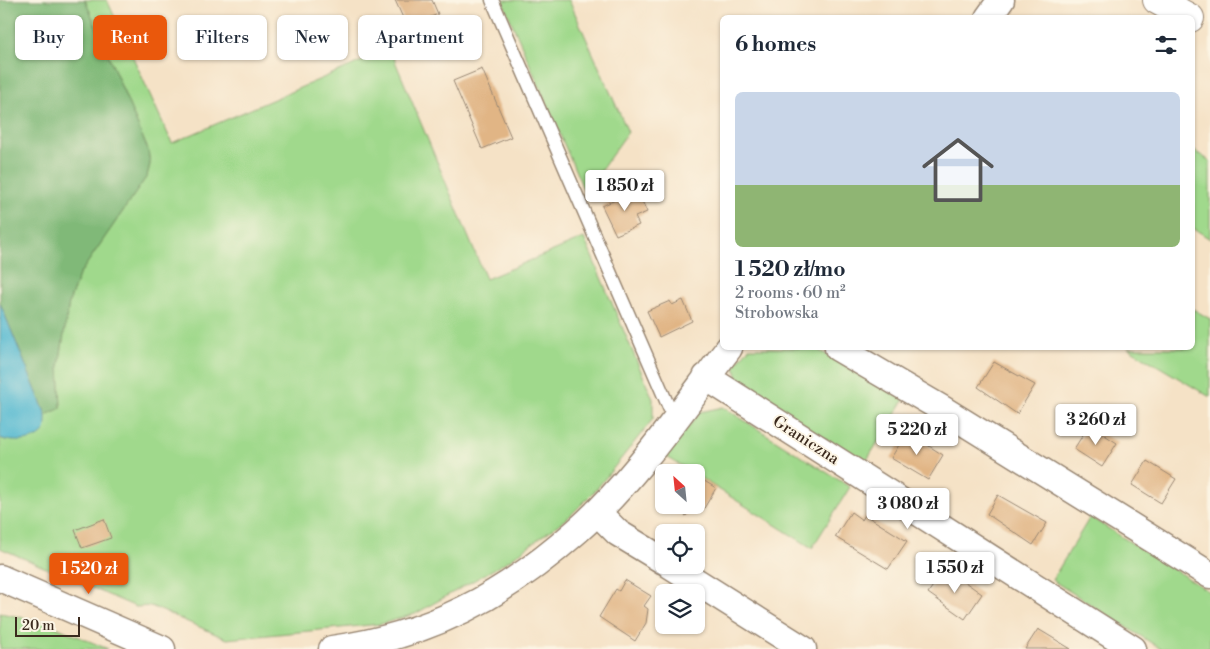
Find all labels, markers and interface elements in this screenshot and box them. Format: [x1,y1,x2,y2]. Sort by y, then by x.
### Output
chip: Buy [15,15,83,60]
chip: Rent [93,15,167,60]
chip: Filters [177,15,267,60]
chip: New [277,15,348,60]
chip: Apartment [358,15,482,60]
icon: filters [1152,31,1180,59]
text: 6 homes [735,32,816,58]
icon: home [913,125,1003,215]
pin: 1 850 zł [573,170,677,212]
text: 1 850 zł [596,176,654,196]
text: 1 520 zł/mo [735,257,846,283]
text: 2 rooms · 60 m² [735,283,846,303]
text: Strobowska [735,303,819,323]
pin: 3 260 zł [1044,404,1148,446]
text: 3 260 zł [1066,410,1126,430]
street label: Graniczna [769,411,844,469]
pin: 5 220 zł [865,414,969,456]
text: 5 220 zł [887,420,947,440]
north arrow [655,464,705,514]
map controls [655,464,705,634]
pin: 3 080 zł [856,488,960,530]
text: 3 080 zł [877,494,939,514]
button: locate [655,524,705,574]
pin: 1 520 zł [37,552,141,595]
pin: 1 550 zł [903,552,1007,594]
text: 1 550 zł [926,558,984,578]
text: 1 520 zł [60,559,118,579]
button: layers [655,584,705,634]
scale bar [15,614,80,637]
text: 20 m [22,617,54,635]

